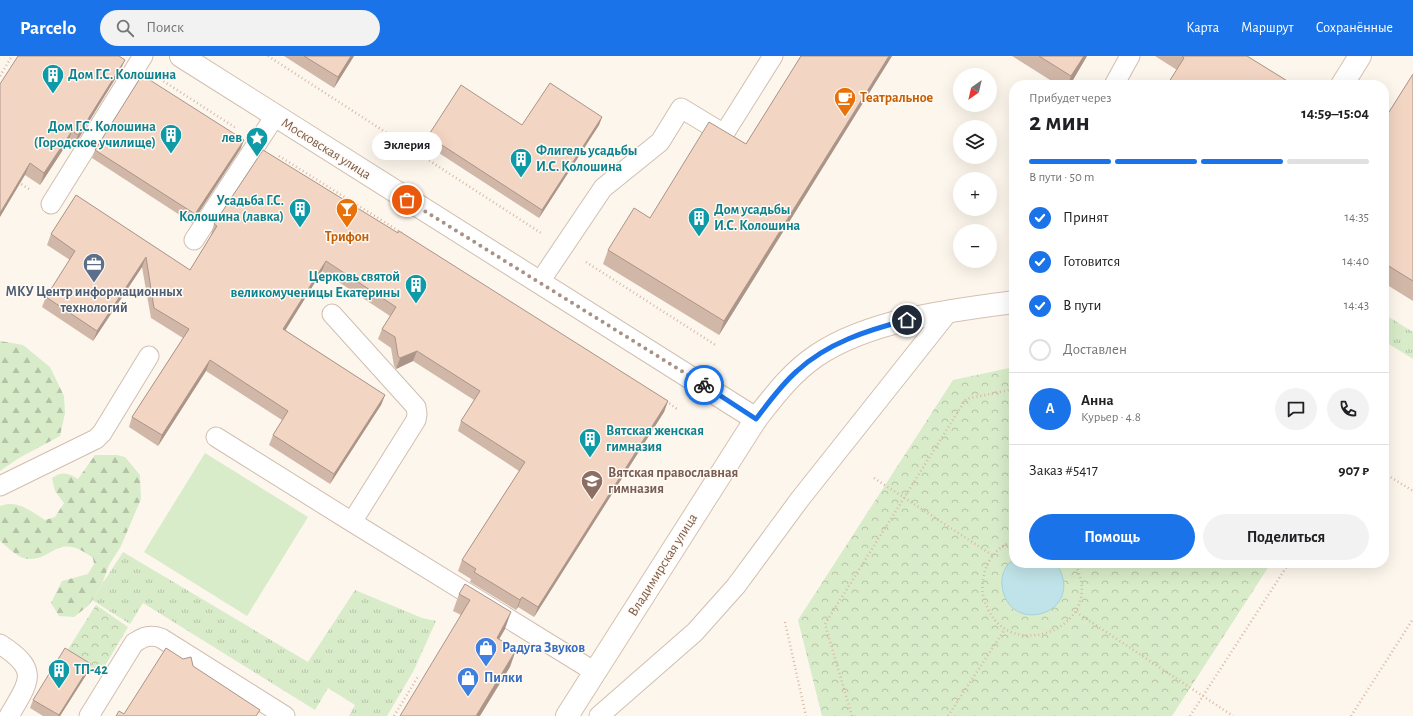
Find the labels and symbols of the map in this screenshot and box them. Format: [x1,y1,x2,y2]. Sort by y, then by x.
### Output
building icon: Дом Г.С. Колошина [40,62,66,95]
place label: Дом Г.С. Колошина [68,68,177,82]
north arrow [953,68,997,112]
cafe icon: Театральное [832,85,858,118]
place label: Театральное [860,91,934,105]
street label: Московская улица [279,116,374,183]
place label: Дом Г.С. Колошина (Городское училище) [34,120,156,150]
building icon: Дом Г.С. Колошина (Городское училище) [158,122,184,155]
place icon: лев [244,125,270,158]
place label: лев [222,131,242,145]
callout: Эклерия [372,132,442,160]
place label: Флигель усадьбы И.С. Колошина [536,144,637,174]
building icon: Флигель усадьбы И.С. Колошина [508,146,534,179]
pin [390,183,424,217]
place label: Усадьба Г.С. Колошина (лавка) [179,194,284,224]
building icon: Усадьба Г.С. Колошина (лавка) [287,196,313,229]
bar icon: Трифон [334,196,360,229]
place label: Дом усадьбы И.С. Колошина [714,203,801,233]
building icon: Дом усадьбы И.С. Колошина [686,205,712,238]
place label: Трифон [325,230,369,244]
office icon: МКУ Центр информационных технологий [81,251,107,284]
place label: Церковь святой великомученицы Екатерины [231,270,400,300]
building icon: Церковь святой великомученицы Екатерины [403,272,429,305]
place label: МКУ Центр информационных технологий [6,285,183,315]
pin [890,303,924,337]
courier [684,365,724,405]
place label: Вятская женская гимназия [606,424,704,454]
building icon: Вятская женская гимназия [577,426,603,459]
place label: Вятская православная гимназия [608,466,738,496]
school or university icon: Вятская православная гимназия [579,468,605,501]
street label: Владимирская улица [626,511,701,619]
shop icon: Радуга Звуков [473,635,499,668]
place label: Радуга Звуков [502,641,585,655]
building icon: ТП-42 [46,657,72,690]
place label: ТП-42 [74,663,108,677]
shop icon: Пилки [455,665,481,698]
place label: Пилки [484,671,523,685]

